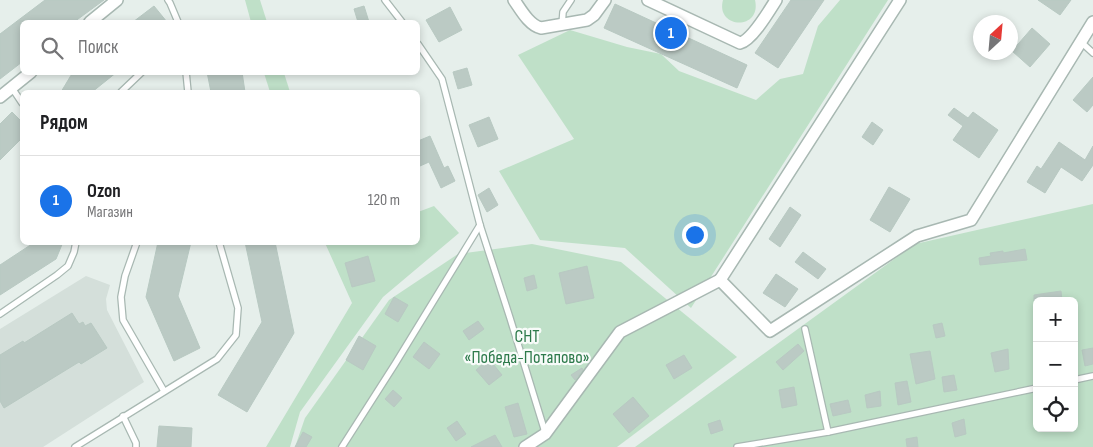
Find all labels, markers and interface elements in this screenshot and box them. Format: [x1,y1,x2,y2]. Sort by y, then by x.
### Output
pin: 1 [655,14,687,52]
north arrow [973,15,1018,60]
search box [20,20,420,75]
icon: search [38,34,66,62]
text: Поиск [78,36,118,59]
text: Рядом [40,110,88,135]
text: Ozon [87,180,121,203]
text: 1 [53,191,59,210]
text: 120 m [368,191,400,210]
text: Магазин [87,203,133,222]
your location [682,222,708,248]
map controls [1033,297,1078,432]
button: + [1033,297,1078,342]
park label: СНТ «Победа-Потапово» [464,326,590,368]
button: − [1033,342,1078,387]
button: locate [1033,387,1078,432]

